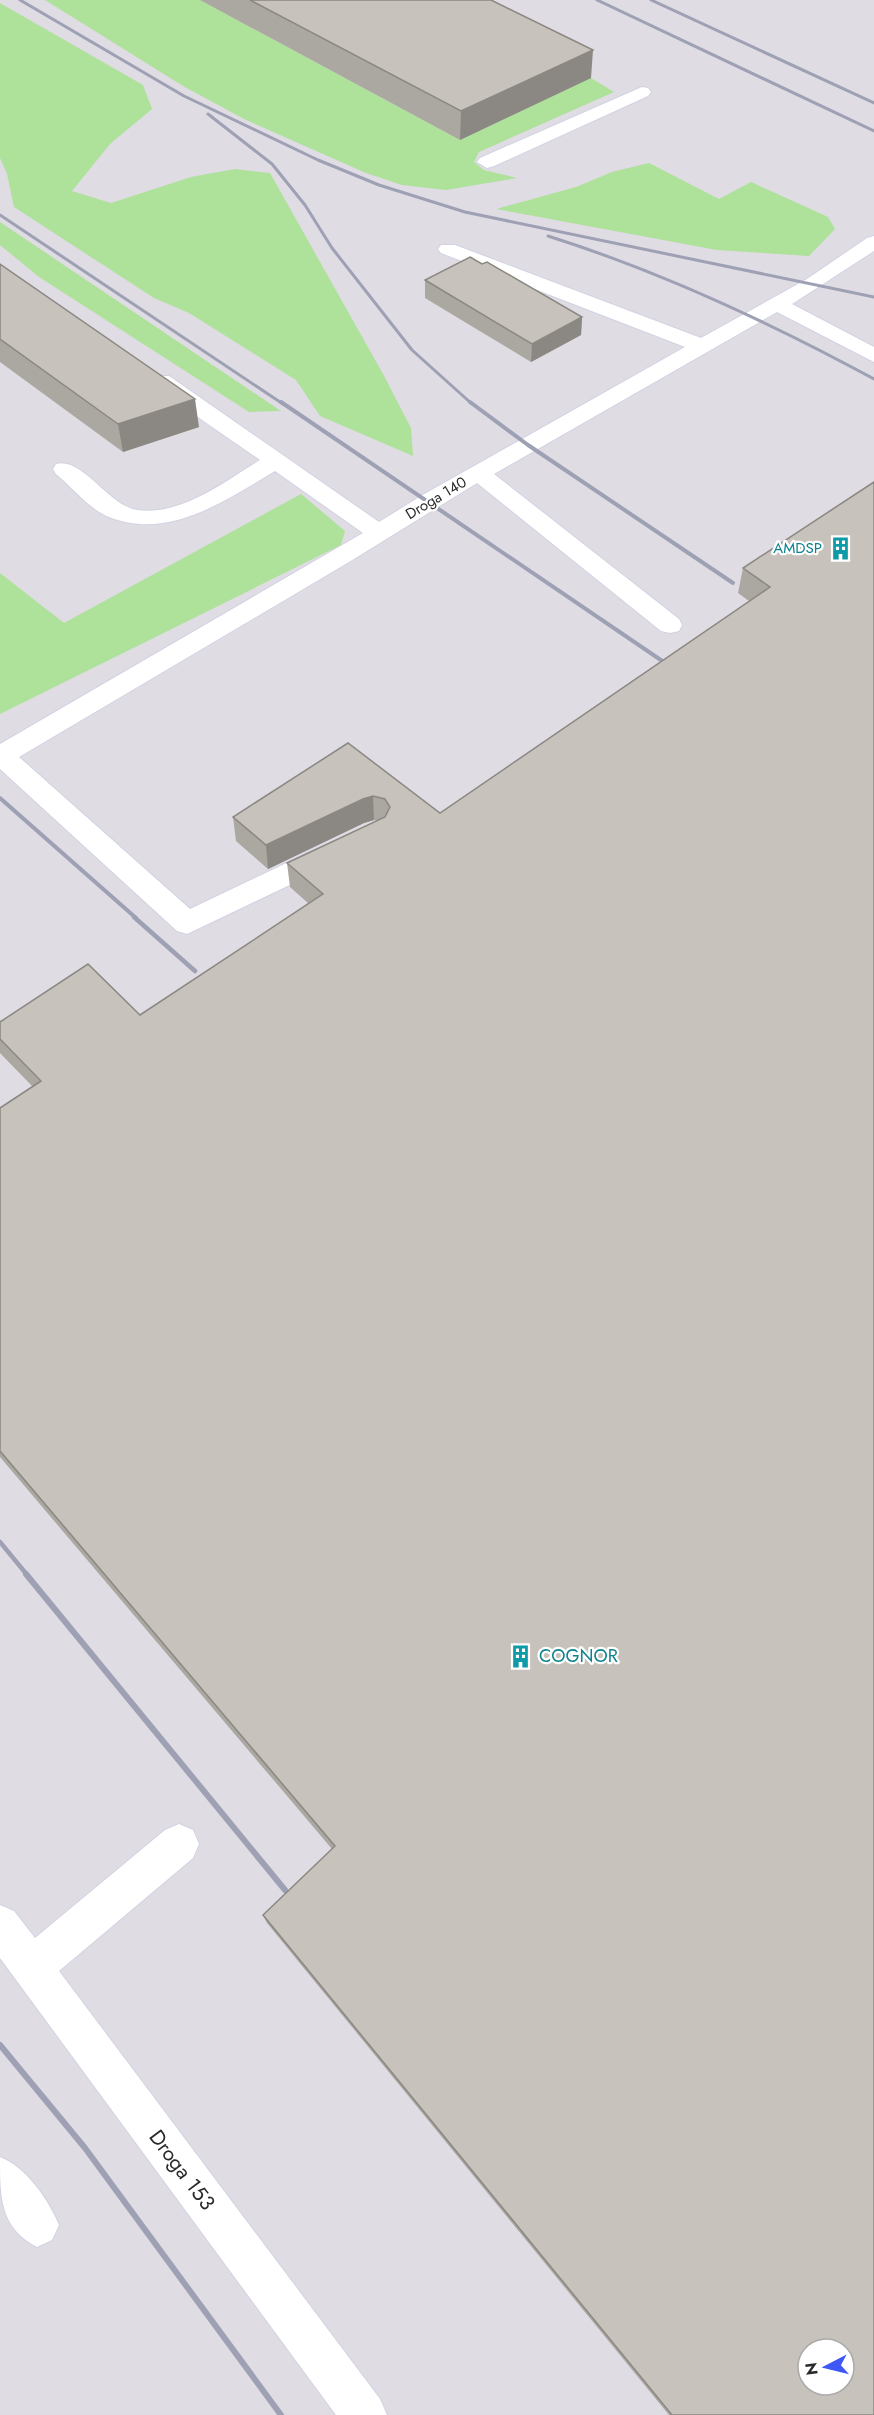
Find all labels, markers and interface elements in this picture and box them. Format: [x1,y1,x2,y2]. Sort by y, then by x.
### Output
street label: Droga 140 [401,471,471,525]
building icon: AMDSP [827,535,853,561]
place label: AMDSP [773,537,822,559]
building icon: COGNOR [508,1643,534,1669]
place label: COGNOR [539,1643,618,1669]
street label: Droga 153 [142,2124,222,2216]
north arrow [796,2337,856,2397]
text: N [799,2361,824,2376]

